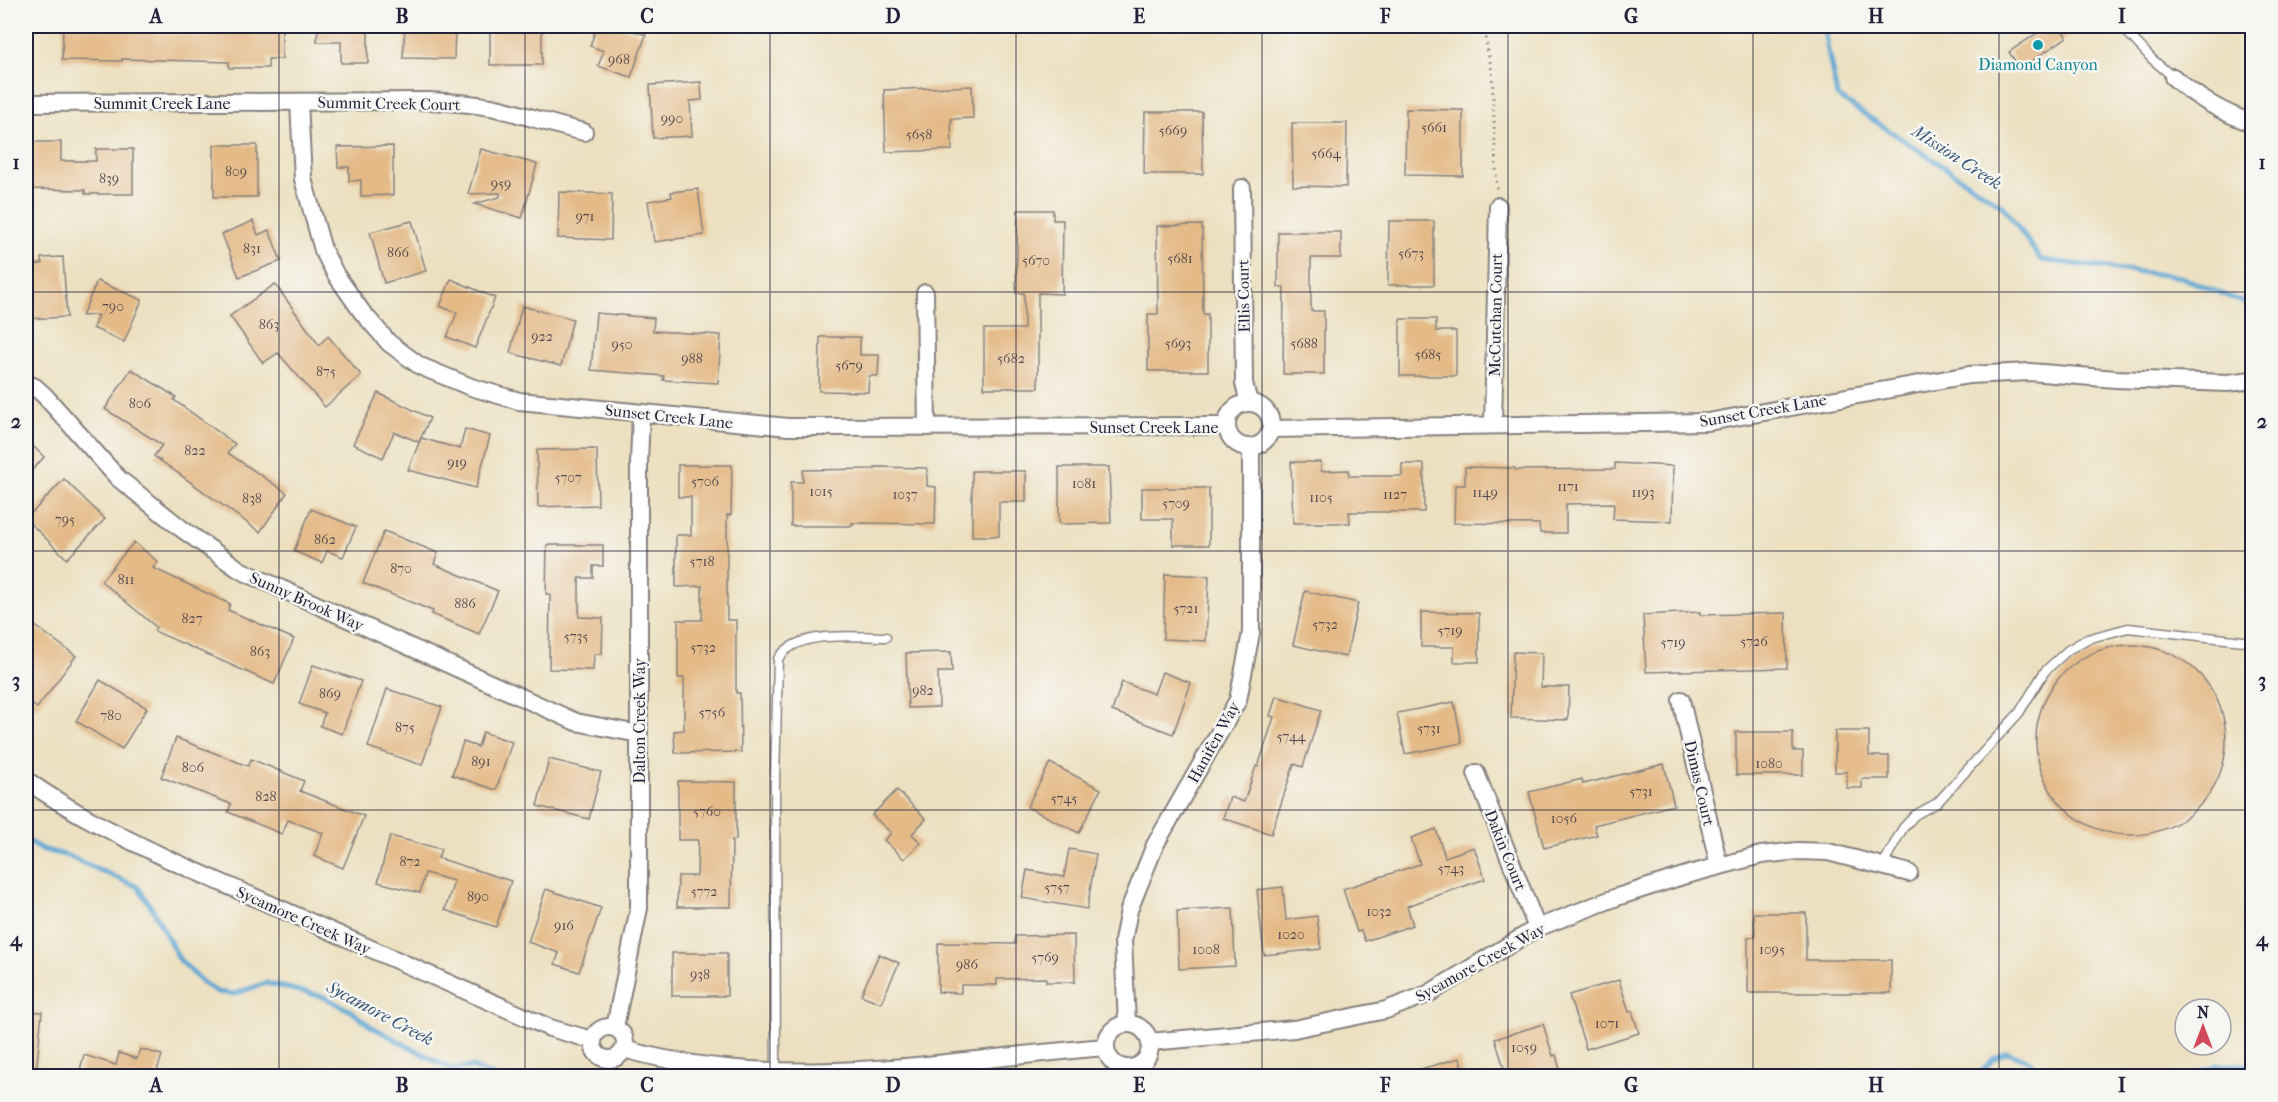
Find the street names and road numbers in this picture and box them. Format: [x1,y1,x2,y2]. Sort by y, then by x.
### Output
street label: Summit Creek Court [317,93,461,114]
street label: Summit Creek Lane [94,94,230,113]
street label: McCutchan Court [1485,253,1506,377]
street label: Ellis Court [1233,259,1254,333]
street label: Sunset Creek Lane [1698,390,1828,431]
street label: Sunset Creek Lane [604,400,734,433]
street label: Sunset Creek Lane [1090,418,1218,437]
street label: Sunny Brook Way [247,568,367,635]
street label: Dalton Creek Way [630,658,649,784]
street label: Hanifen Way [1183,698,1244,786]
street label: Dimas Court [1680,738,1719,828]
street label: Dakin Court [1481,807,1531,894]
street label: Sycamore Creek Way [234,882,374,959]
street label: Sycamore Creek Way [1412,919,1549,1006]

